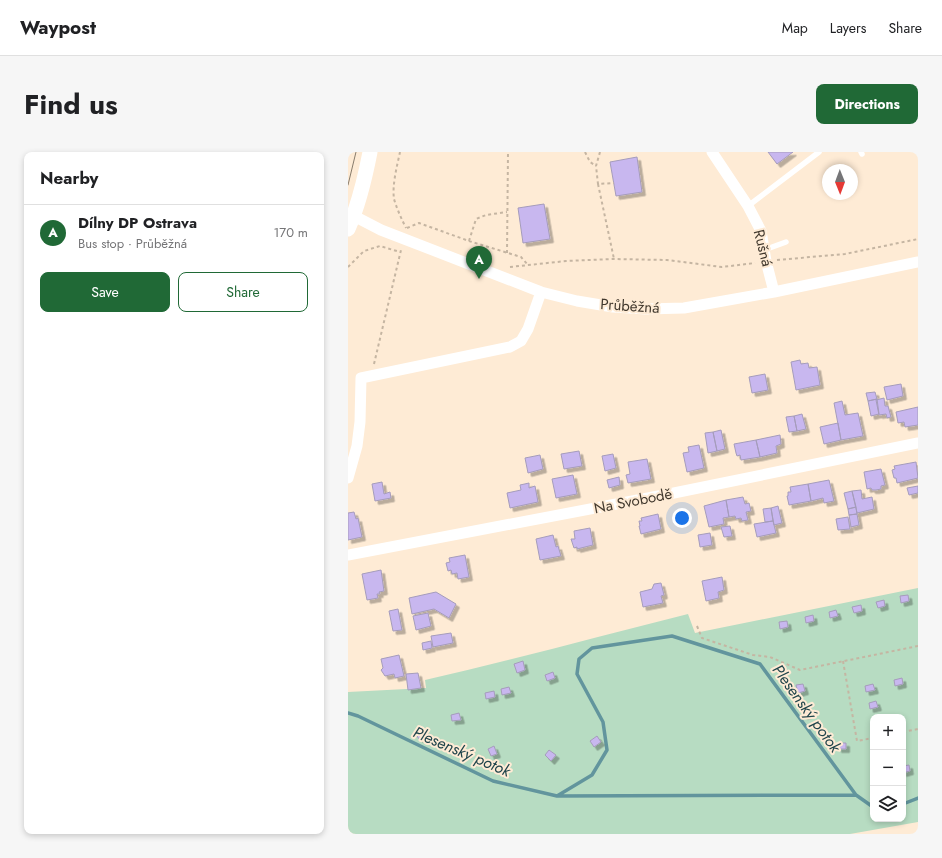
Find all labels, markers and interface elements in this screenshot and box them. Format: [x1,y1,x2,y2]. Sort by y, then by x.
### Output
text: Waypost [20,14,96,41]
text: Map [782,18,808,38]
text: Layers [830,18,866,38]
text: Share [888,18,922,38]
text: Find us [24,84,118,125]
button: Directions [816,84,918,124]
north arrow [822,164,858,200]
text: Nearby [40,166,98,190]
text: Dílny DP Ostrava [78,212,197,234]
text: A [48,223,58,242]
text: 170 m [273,223,308,242]
street label: Rušná [748,227,778,269]
text: Bus stop · Průběžná [78,234,187,253]
pin: A [466,246,492,279]
button: Save [40,272,170,312]
button: Share [178,272,308,312]
street label: Průběžná [600,293,660,319]
street label: Na Svobodě [592,483,674,519]
your location [672,508,692,528]
water label: Plesenský potok [767,660,847,758]
map controls [870,714,906,822]
button: + [870,714,906,750]
water label: Plesenský potok [410,721,515,783]
button: − [870,750,906,786]
button: layers [870,786,906,822]

